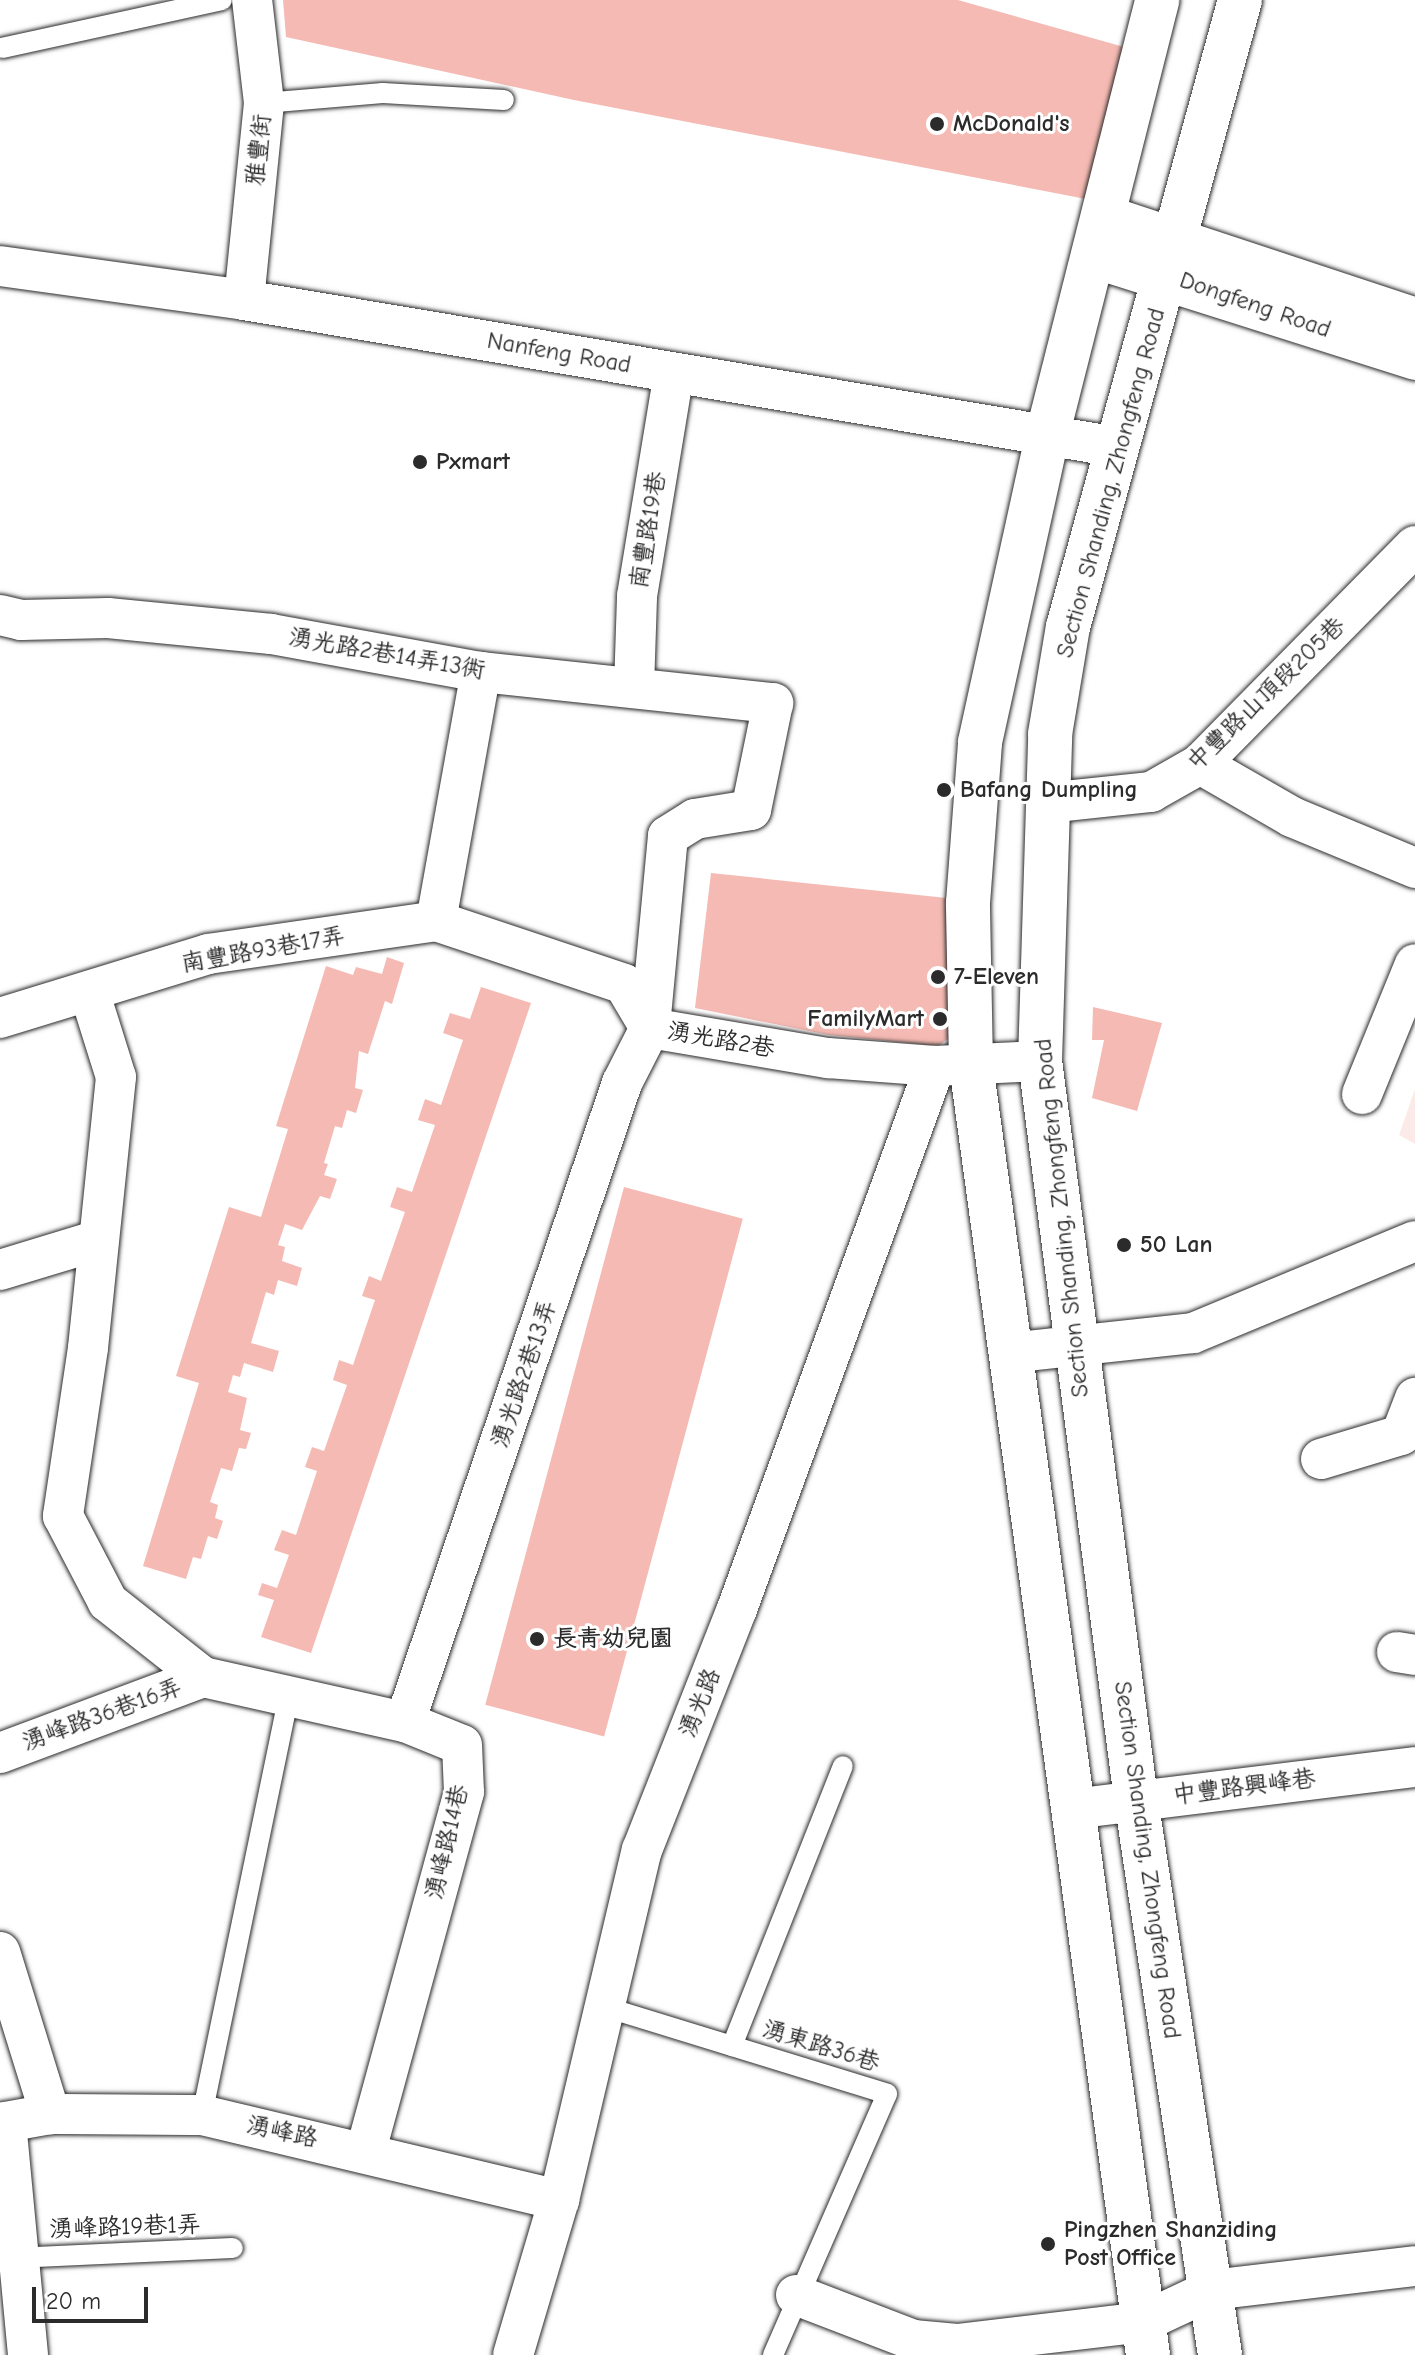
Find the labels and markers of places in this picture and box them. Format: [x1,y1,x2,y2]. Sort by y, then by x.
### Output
place label: McDonald's [953,110,1070,138]
marker: McDonald's [928,115,946,133]
place label: Pxmart [436,448,510,476]
marker: Pxmart [411,453,429,471]
place label: Bafang Dumpling [960,776,1138,804]
marker: Bafang Dumpling [935,781,953,799]
place label: 7-Eleven [954,963,1039,991]
marker: 7-Eleven [929,968,947,986]
place label: FamilyMart [807,1005,924,1033]
marker: FamilyMart [931,1010,949,1028]
place label: 50 Lan [1140,1231,1213,1259]
marker: 50 Lan [1115,1236,1133,1254]
place label: 長青幼兒園 [553,1625,673,1653]
marker: 長青幼兒園 [528,1630,546,1648]
place label: Pingzhen Shanziding Post Office [1064,2216,1277,2272]
marker: Pingzhen Shanziding Post Office [1039,2235,1057,2253]

